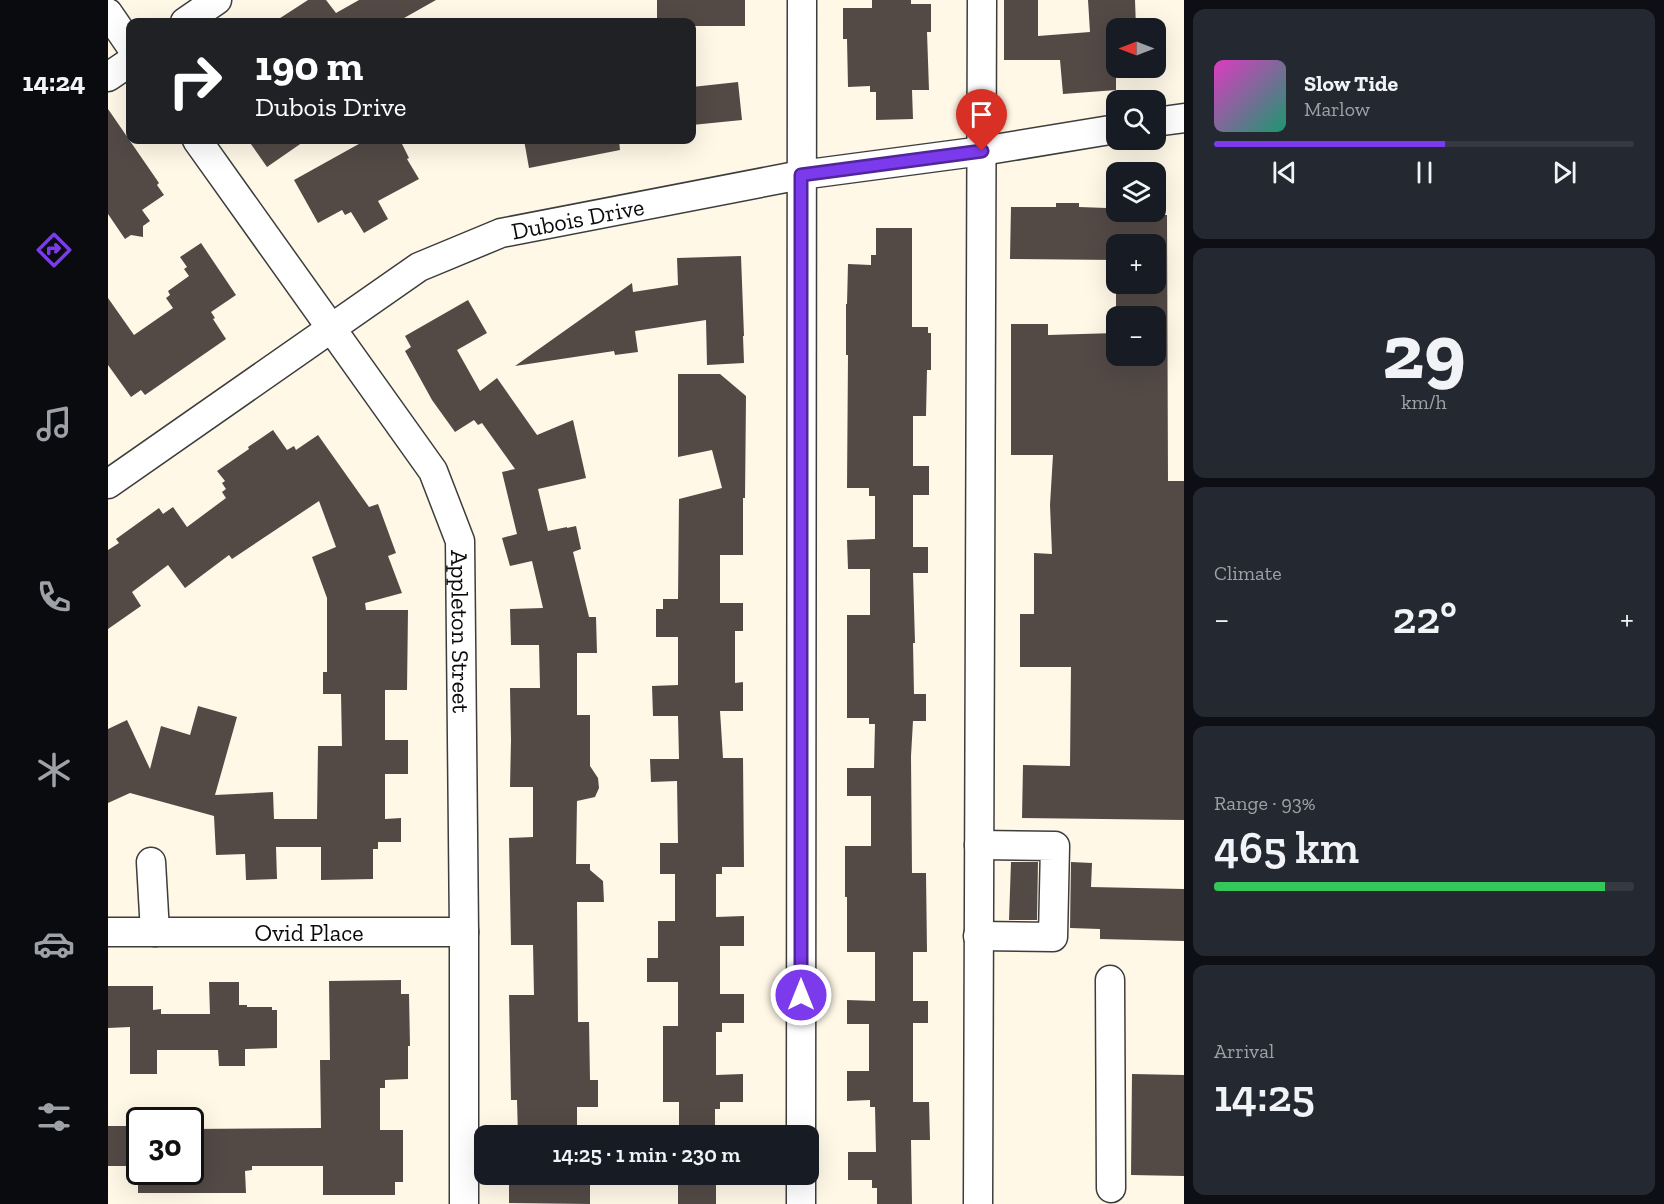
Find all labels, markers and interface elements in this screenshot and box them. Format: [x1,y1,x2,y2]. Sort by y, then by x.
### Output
north arrow [1106,18,1166,78]
map controls [1106,18,1166,366]
text: 190 m [255,40,363,91]
icon: right [156,42,234,120]
text: 14:24 [23,66,85,98]
text: Slow Tide [1304,70,1398,97]
pin [956,89,1007,151]
button: search [1106,90,1166,150]
text: Dubois Drive [255,91,407,123]
text: Marlow [1304,97,1370,121]
icon: arrive [965,98,998,131]
icon: previous [1268,156,1301,189]
icon: pause [1408,156,1441,189]
icon: next [1548,156,1581,189]
button: layers [1106,162,1166,222]
street label: Dubois Drive [509,191,646,245]
icon: directions [33,229,75,271]
button: + [1106,234,1166,294]
text: 29 [1382,304,1466,398]
button: − [1106,306,1166,366]
text: km/h [1401,390,1447,414]
icon: music [33,403,75,445]
street label: Appleton Street [446,550,476,713]
text: Climate [1214,561,1282,585]
icon: phone [33,576,75,618]
text: 22° [1393,591,1457,645]
text: − [1214,599,1229,638]
text: + [1620,599,1634,638]
icon: climate [33,749,75,791]
text: Range · 93% [1214,791,1315,815]
text: 465 km [1214,821,1359,875]
street label: Ovid Place [254,918,364,947]
icon: car [33,923,75,965]
position arrow [769,963,833,1027]
text: Arrival [1214,1039,1274,1063]
text: 14:25 [1214,1069,1315,1123]
icon: filters [33,1096,75,1138]
speed limit sign: 30 [126,1107,204,1185]
text: 14:25 · 1 min · 230 m [553,1141,740,1168]

